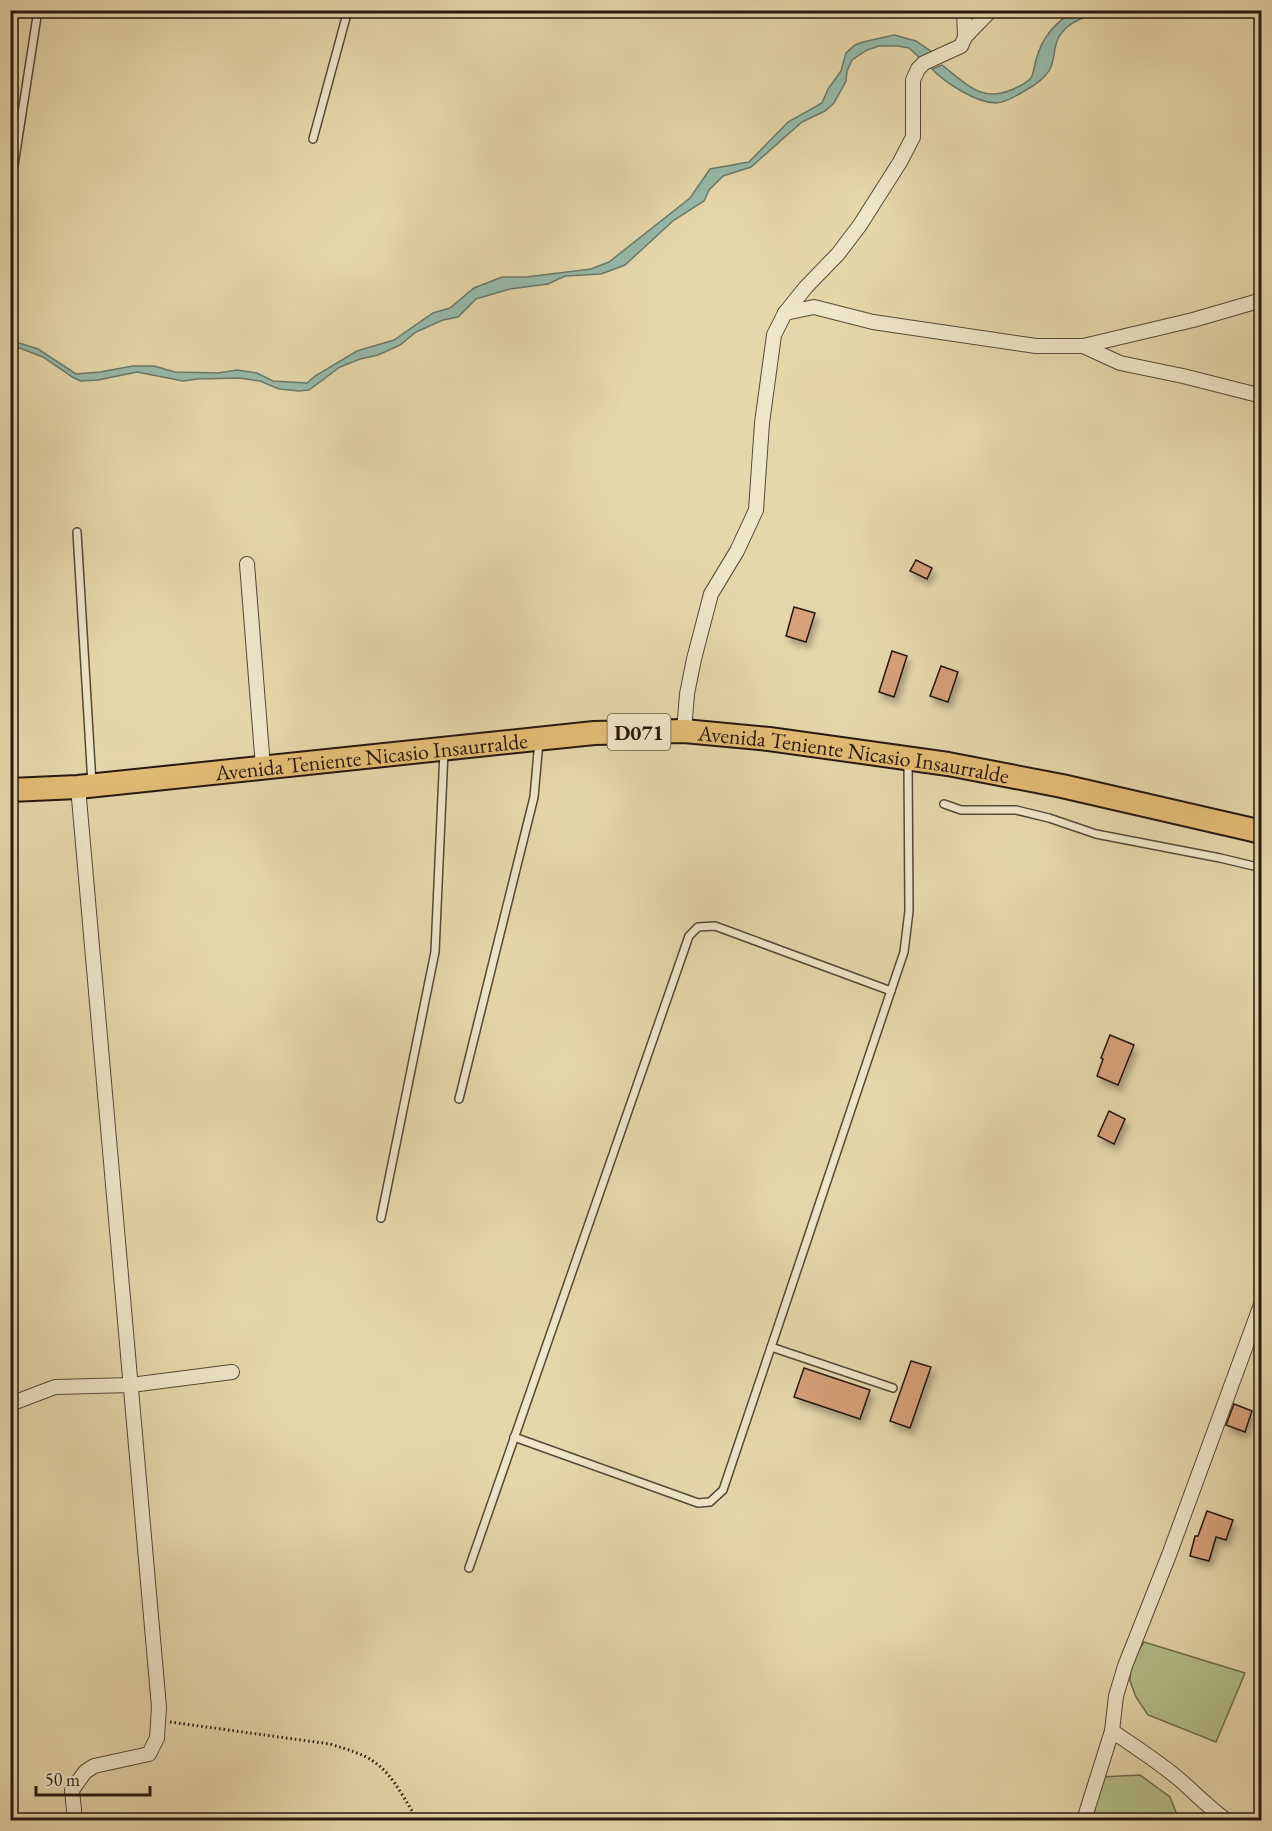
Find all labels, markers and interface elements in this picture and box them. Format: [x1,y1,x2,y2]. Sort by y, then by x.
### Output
road number: D071 [608,714,670,750]
street label: Avenida Teniente Nicasio Insaurralde [696,718,1012,790]
street label: Avenida Teniente Nicasio Insaurralde [213,725,529,787]
scale bar [36,1759,150,1797]
text: 50 m [45,1768,80,1791]

